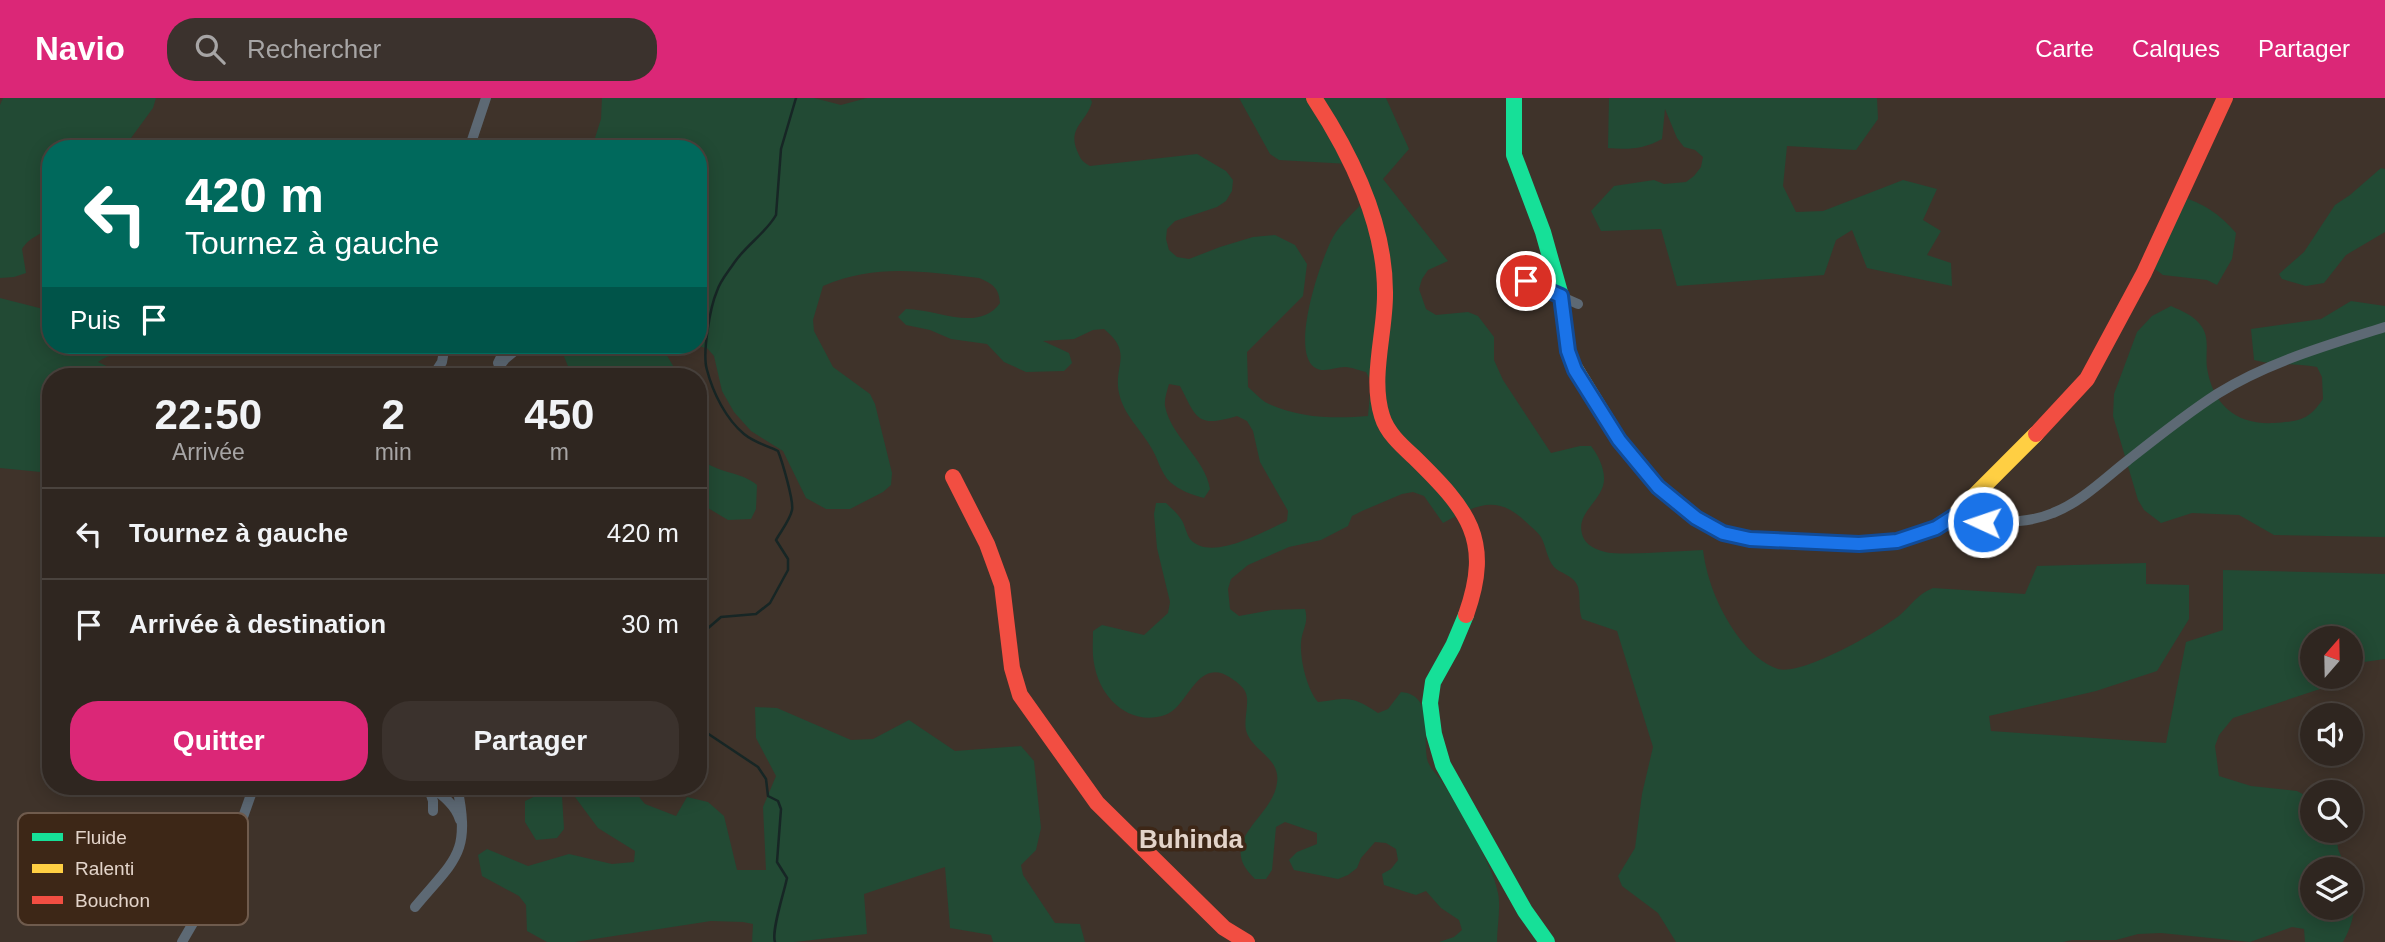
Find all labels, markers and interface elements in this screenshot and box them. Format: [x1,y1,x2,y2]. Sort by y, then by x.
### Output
search box [167,18,657,81]
text: Navio [35,30,125,67]
icon: search [191,30,229,68]
text: Rechercher [247,34,381,64]
text: Carte [2035,35,2094,62]
text: Calques [2132,35,2220,62]
text: Partager [2258,35,2350,62]
icon: left [70,168,161,259]
text: 420 m [185,168,324,222]
text: Tournez à gauche [185,225,439,261]
pin [1496,251,1556,311]
icon: arrive [1507,262,1545,300]
icon: arrive [135,301,173,339]
text: Puis [70,305,121,335]
text: 22:50 [155,391,262,438]
text: 2 [381,391,405,438]
text: 450 [524,391,594,438]
text: Arrivée [172,439,245,465]
text: min [375,439,412,465]
text: m [550,439,569,465]
position arrow [1946,485,2020,559]
icon: left [70,515,108,553]
text: Tournez à gauche [129,518,348,548]
text: 420 m [607,518,679,548]
icon: arrive [70,606,108,644]
text: Arrivée à destination [129,609,386,639]
text: 30 m [621,609,679,639]
north arrow [2300,626,2362,690]
map controls [2300,626,2363,920]
button: Quitter [70,701,368,781]
button: Partager [382,701,679,781]
button: sound [2300,703,2363,766]
button: search [2300,780,2363,843]
legend [18,813,248,925]
district label: Buhinda [1139,824,1244,854]
text: Fluide [75,827,127,848]
button: layers [2300,857,2363,920]
text: Ralenti [75,858,134,879]
text: Bouchon [75,890,150,911]

